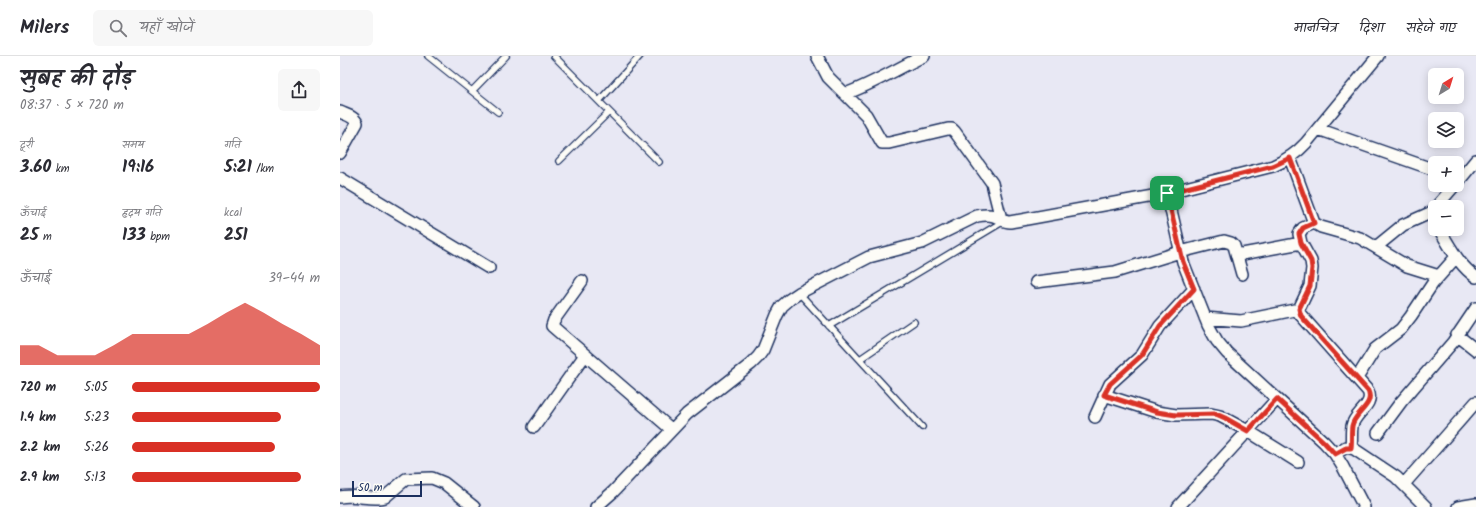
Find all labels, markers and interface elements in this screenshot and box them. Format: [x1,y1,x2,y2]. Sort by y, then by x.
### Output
search box [93,10,373,46]
text: Milers [20,13,69,43]
text: यहाँ खोजें [139,16,194,40]
icon: search [107,17,129,39]
text: मानचित्र [1294,17,1337,39]
text: दिशा [1359,17,1384,39]
text: सहेजे गए [1406,17,1456,39]
text: सुबह की दौड़ [20,62,132,97]
north arrow [1428,68,1464,104]
map controls [1428,68,1464,236]
button: share [278,69,320,111]
text: 08:37 · 5 × 720 m [20,95,124,116]
button: layers [1428,112,1464,148]
text: दूरी [20,136,33,154]
text: समय [122,136,144,154]
text: गति [224,136,240,154]
text: 3.60 [20,154,51,181]
text: 19:16 [122,154,154,181]
text: 5:21 [224,154,252,181]
button: + [1428,156,1464,192]
text: km [51,160,70,178]
text: /km [252,160,274,178]
pin [1150,176,1184,210]
icon: arrive [1156,182,1178,204]
button: − [1428,200,1464,236]
text: ऊँचाई [20,204,46,222]
text: हृदय गति [122,204,161,222]
text: kcal [224,204,242,222]
text: 25 [20,222,39,249]
text: 133 [122,222,146,249]
text: 251 [224,222,248,249]
text: m [39,228,52,246]
text: bpm [146,228,170,246]
text: ऊँचाई [20,268,51,289]
text: 39–44 m [268,268,320,289]
text: 720 m [20,377,56,398]
text: 5:05 [84,377,108,398]
text: 1.4 km [20,407,56,428]
text: 5:23 [84,407,109,428]
text: 2.2 km [20,437,60,458]
text: 5:26 [84,437,109,458]
text: 2.9 km [20,467,59,488]
text: 5:13 [84,467,106,488]
scale bar [352,479,422,498]
text: 50 m [358,479,383,497]

